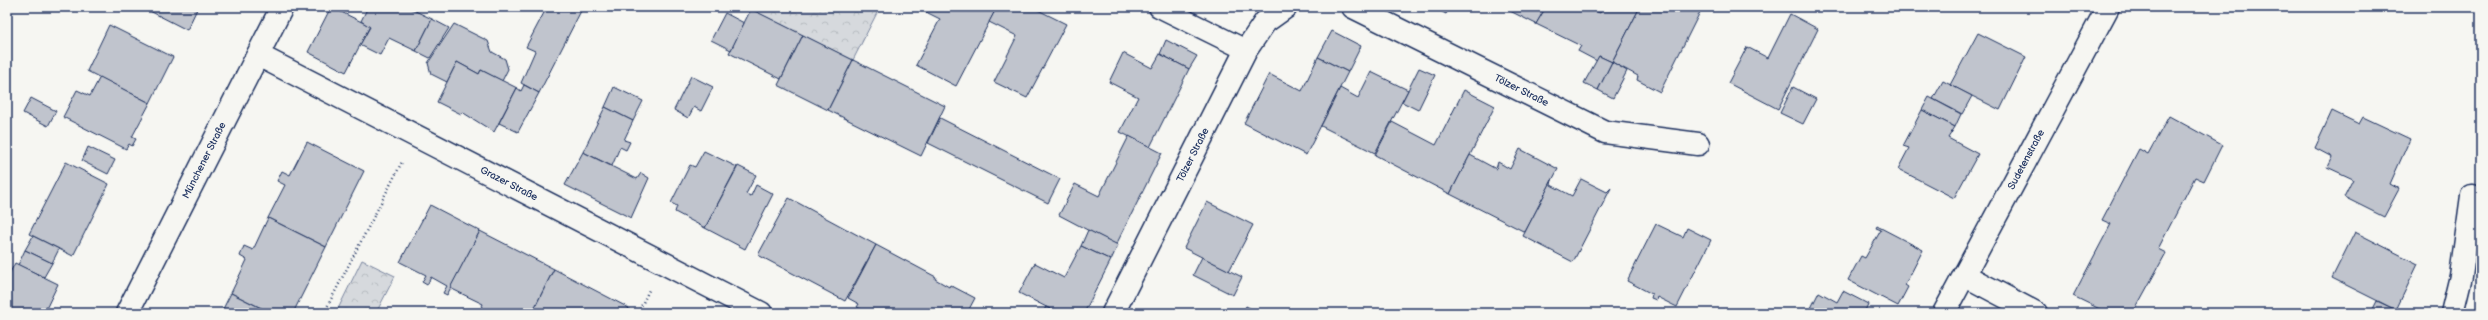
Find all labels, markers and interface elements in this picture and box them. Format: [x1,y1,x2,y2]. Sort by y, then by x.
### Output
street label: Tölzer Straße [1492,72,1551,109]
street label: Münchener Straße [180,120,229,201]
street label: Tölzer Straße [1174,126,1212,184]
street label: Sudetenstraße [2005,128,2047,192]
street label: Grazer Straße [478,164,540,203]

